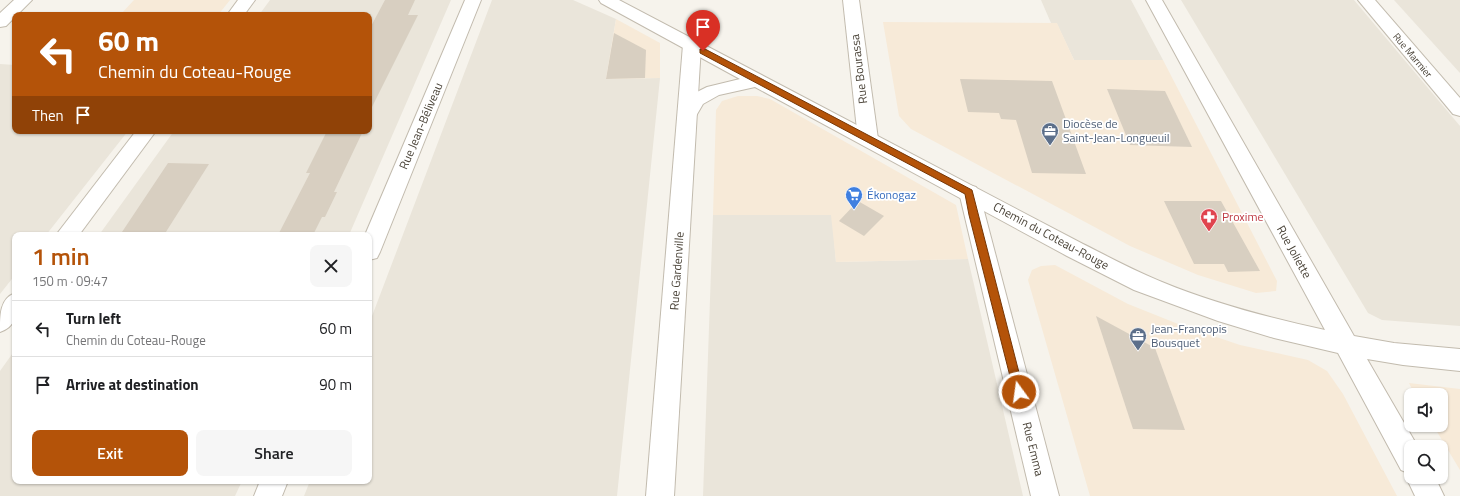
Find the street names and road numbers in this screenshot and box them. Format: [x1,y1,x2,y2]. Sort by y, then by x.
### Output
street label: Rue Marmier [1389,30,1436,81]
street label: Rue Bourassa [845,33,872,105]
street label: Rue Jean-Béliveau [394,79,447,172]
street label: Chemin du Coteau-Rouge [990,197,1113,274]
street label: Rue Joliette [1272,222,1317,282]
street label: Rue Gardenville [664,231,689,311]
street label: Rue Emma [1018,420,1049,478]

